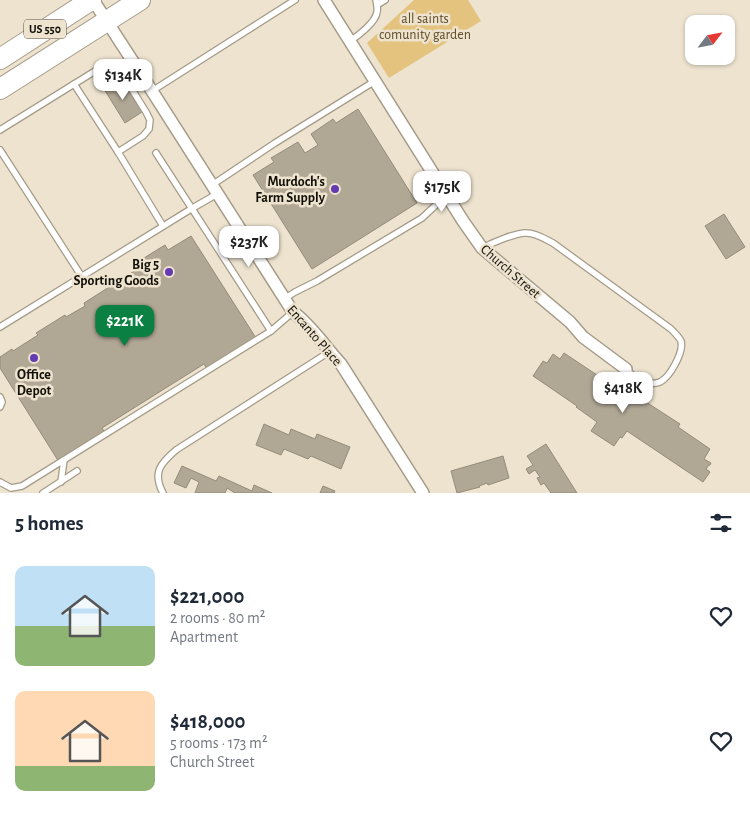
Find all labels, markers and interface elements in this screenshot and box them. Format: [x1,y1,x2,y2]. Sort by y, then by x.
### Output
park label: all saints comunity garden [379,12,471,42]
north arrow [685,15,735,65]
map controls [685,15,735,65]
road number: US 550 [24,20,66,38]
pin: $134K [88,58,158,101]
text: $134K [104,67,142,83]
pin: $175K [407,170,477,213]
place label: Murdoch's Farm Supply [255,175,326,205]
text: $175K [424,179,460,195]
marker: Murdoch's Farm Supply [329,183,341,195]
pin: $237K [214,226,284,268]
text: $237K [230,234,268,250]
street label: Church Street [478,242,543,302]
place label: Big 5 Sporting Goods [73,258,159,288]
marker: Big 5 Sporting Goods [163,266,175,278]
street label: Encanto Place [284,303,344,369]
pin: $221K [90,304,160,347]
text: $221K [106,313,144,329]
marker: Office Depot [28,352,40,364]
place label: Office Depot [17,368,52,398]
pin: $418K [588,372,658,414]
text: $418K [604,380,642,396]
icon: filters [707,509,735,537]
text: 5 homes [15,513,84,534]
icon: home [55,586,115,646]
text: $221,000 [170,586,244,607]
icon: heart [707,602,735,630]
text: 2 rooms · 80 m² [170,610,265,626]
text: Apartment [170,629,238,645]
icon: home [55,711,115,771]
text: $418,000 [170,711,246,732]
icon: heart [707,727,735,755]
text: 5 rooms · 173 m² [170,735,268,751]
text: Church Street [170,754,255,770]

